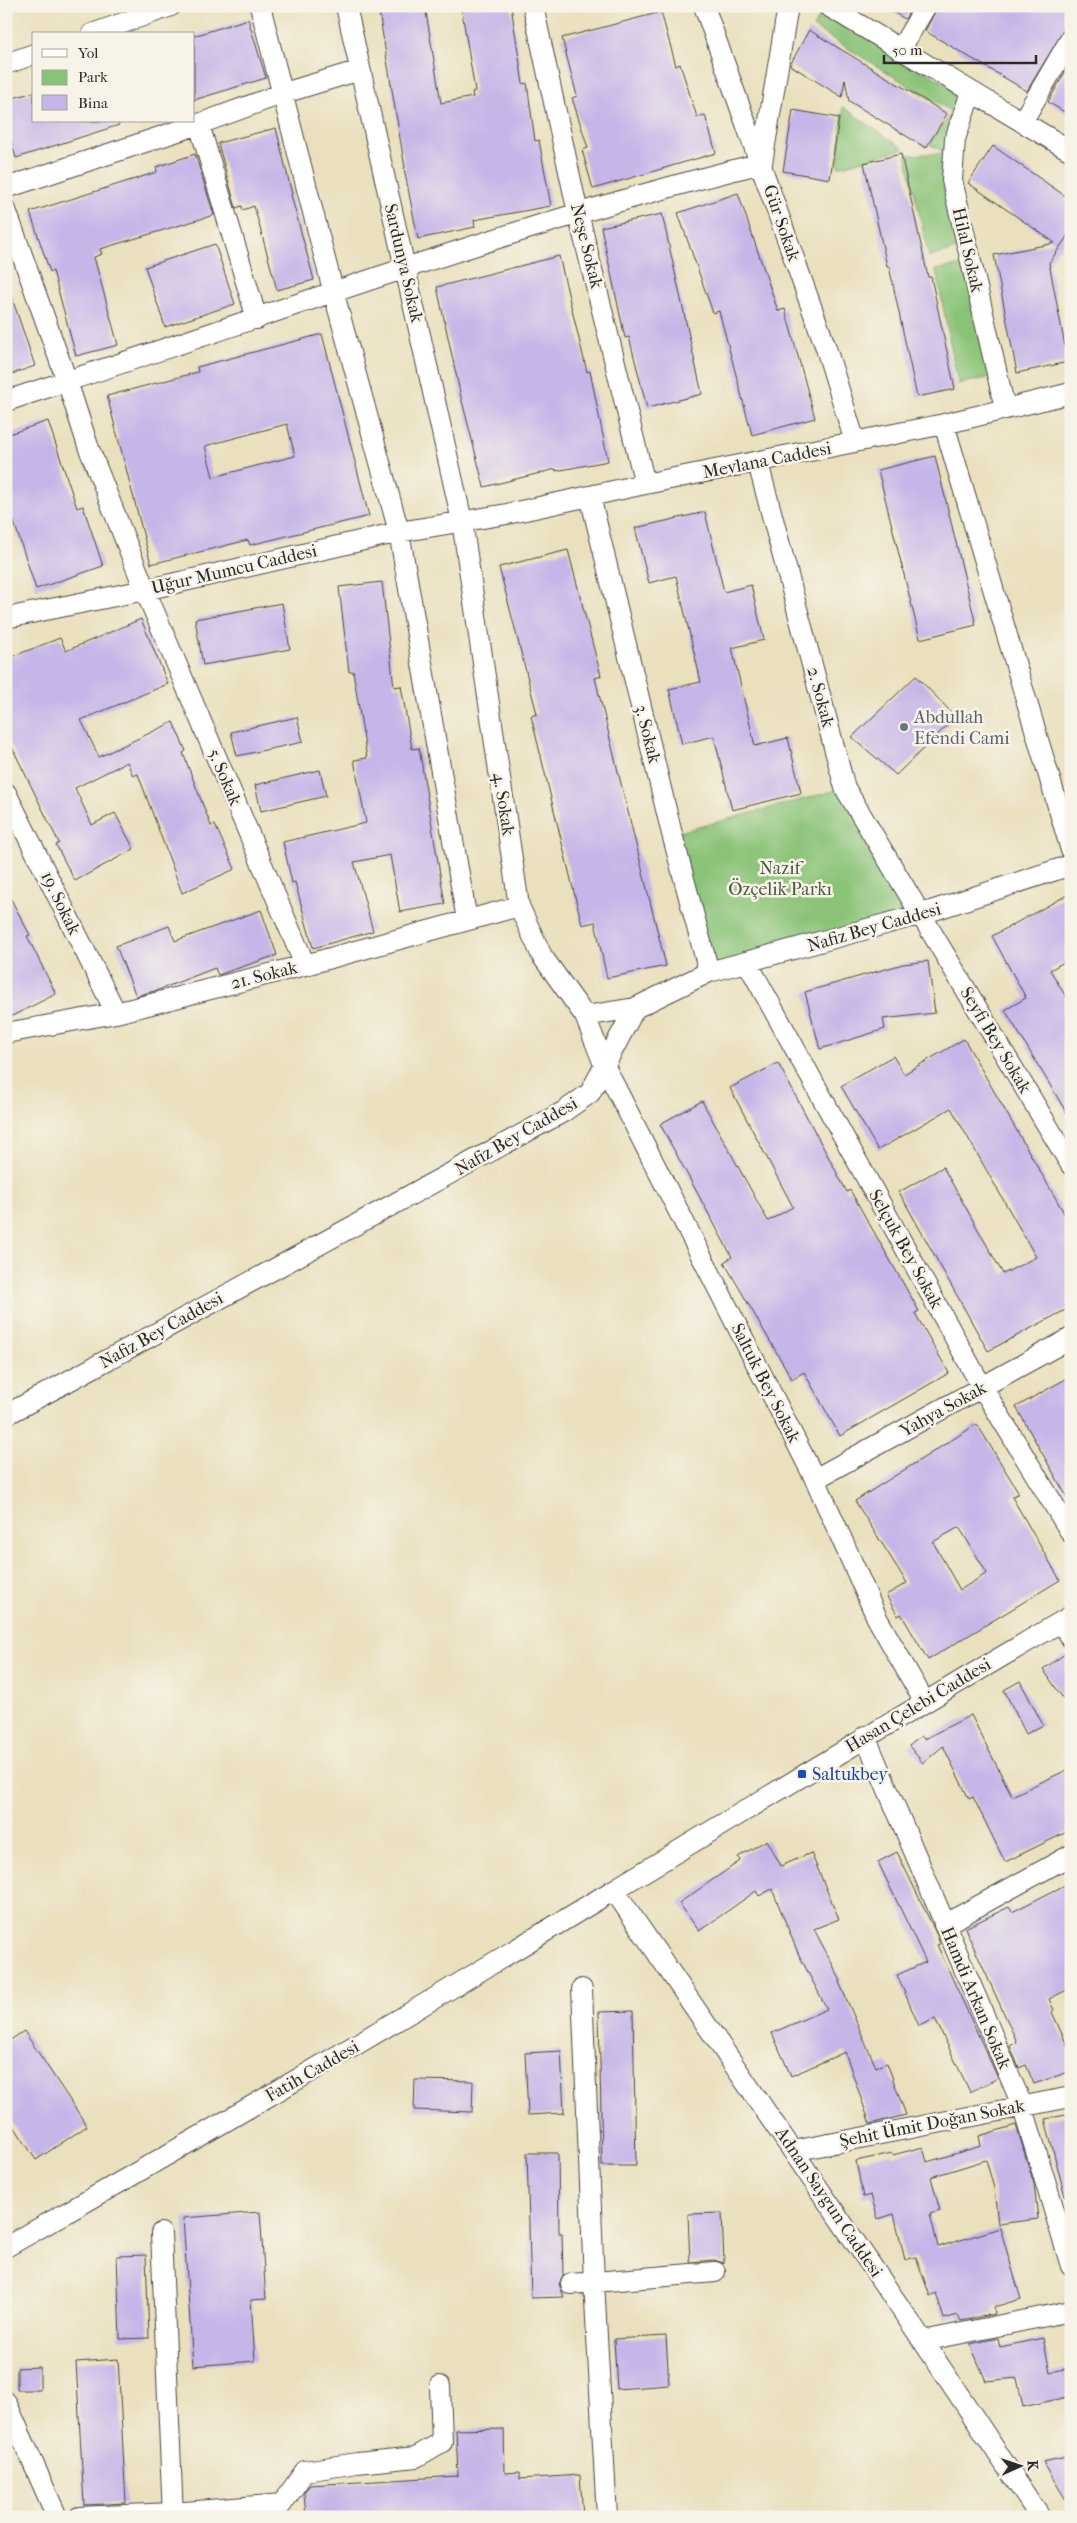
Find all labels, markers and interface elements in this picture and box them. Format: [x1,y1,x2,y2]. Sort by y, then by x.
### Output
legend [32,32,195,122]
scale bar [884,32,1037,64]
text: 50 m [892,41,923,59]
text: Yol [77,44,98,62]
text: Park [78,68,108,86]
text: Bina [78,94,109,112]
street label: Gür Sokak [759,182,805,265]
street label: Neşe Sokak [566,201,607,291]
street label: Sardunya Sokak [380,202,428,325]
street label: Hilal Sokak [948,205,988,295]
street label: Mevlana Caddesi [701,438,834,483]
street label: Uğur Mumcu Caddesi [149,540,320,599]
street label: 2. Sokak [802,665,839,730]
street label: 3. Sokak [630,703,665,766]
place label: Abdullah Efendi Cami [913,707,1010,749]
marker: Abdullah Efendi Cami [898,721,910,733]
street label: 5. Sokak [203,745,246,810]
street label: 4. Sokak [488,771,519,838]
park label: Nazif Özçelik Parkı [728,858,832,900]
street label: 19. Sokak [36,868,85,939]
street label: Nafiz Bey Caddesi [805,898,944,957]
street label: 21. Sokak [229,957,300,994]
street label: Seyfi Bey Sokak [956,983,1036,1098]
street label: Nafiz Bey Caddesi [451,1092,582,1180]
street label: Selçuk Bey Sokak [864,1186,947,1313]
street label: Nafiz Bey Caddesi [96,1287,227,1373]
street label: Saltuk Bey Sokak [726,1320,805,1447]
street label: Yahya Sokak [896,1377,991,1442]
street label: Hasan Çelebi Caddesi [842,1653,996,1758]
place label: Saltukbey [812,1764,889,1785]
marker: Saltukbey [796,1768,808,1780]
street label: Hamdi Arkan Sokak [936,1924,1015,2073]
street label: Fatih Caddesi [262,2036,363,2107]
street label: Şehit Ümit Doğan Sokak [837,2094,1027,2152]
street label: Adnan Saygun Caddesi [770,2122,887,2282]
north arrow [994,2440,1044,2490]
text: K [1024,2460,1041,2472]

